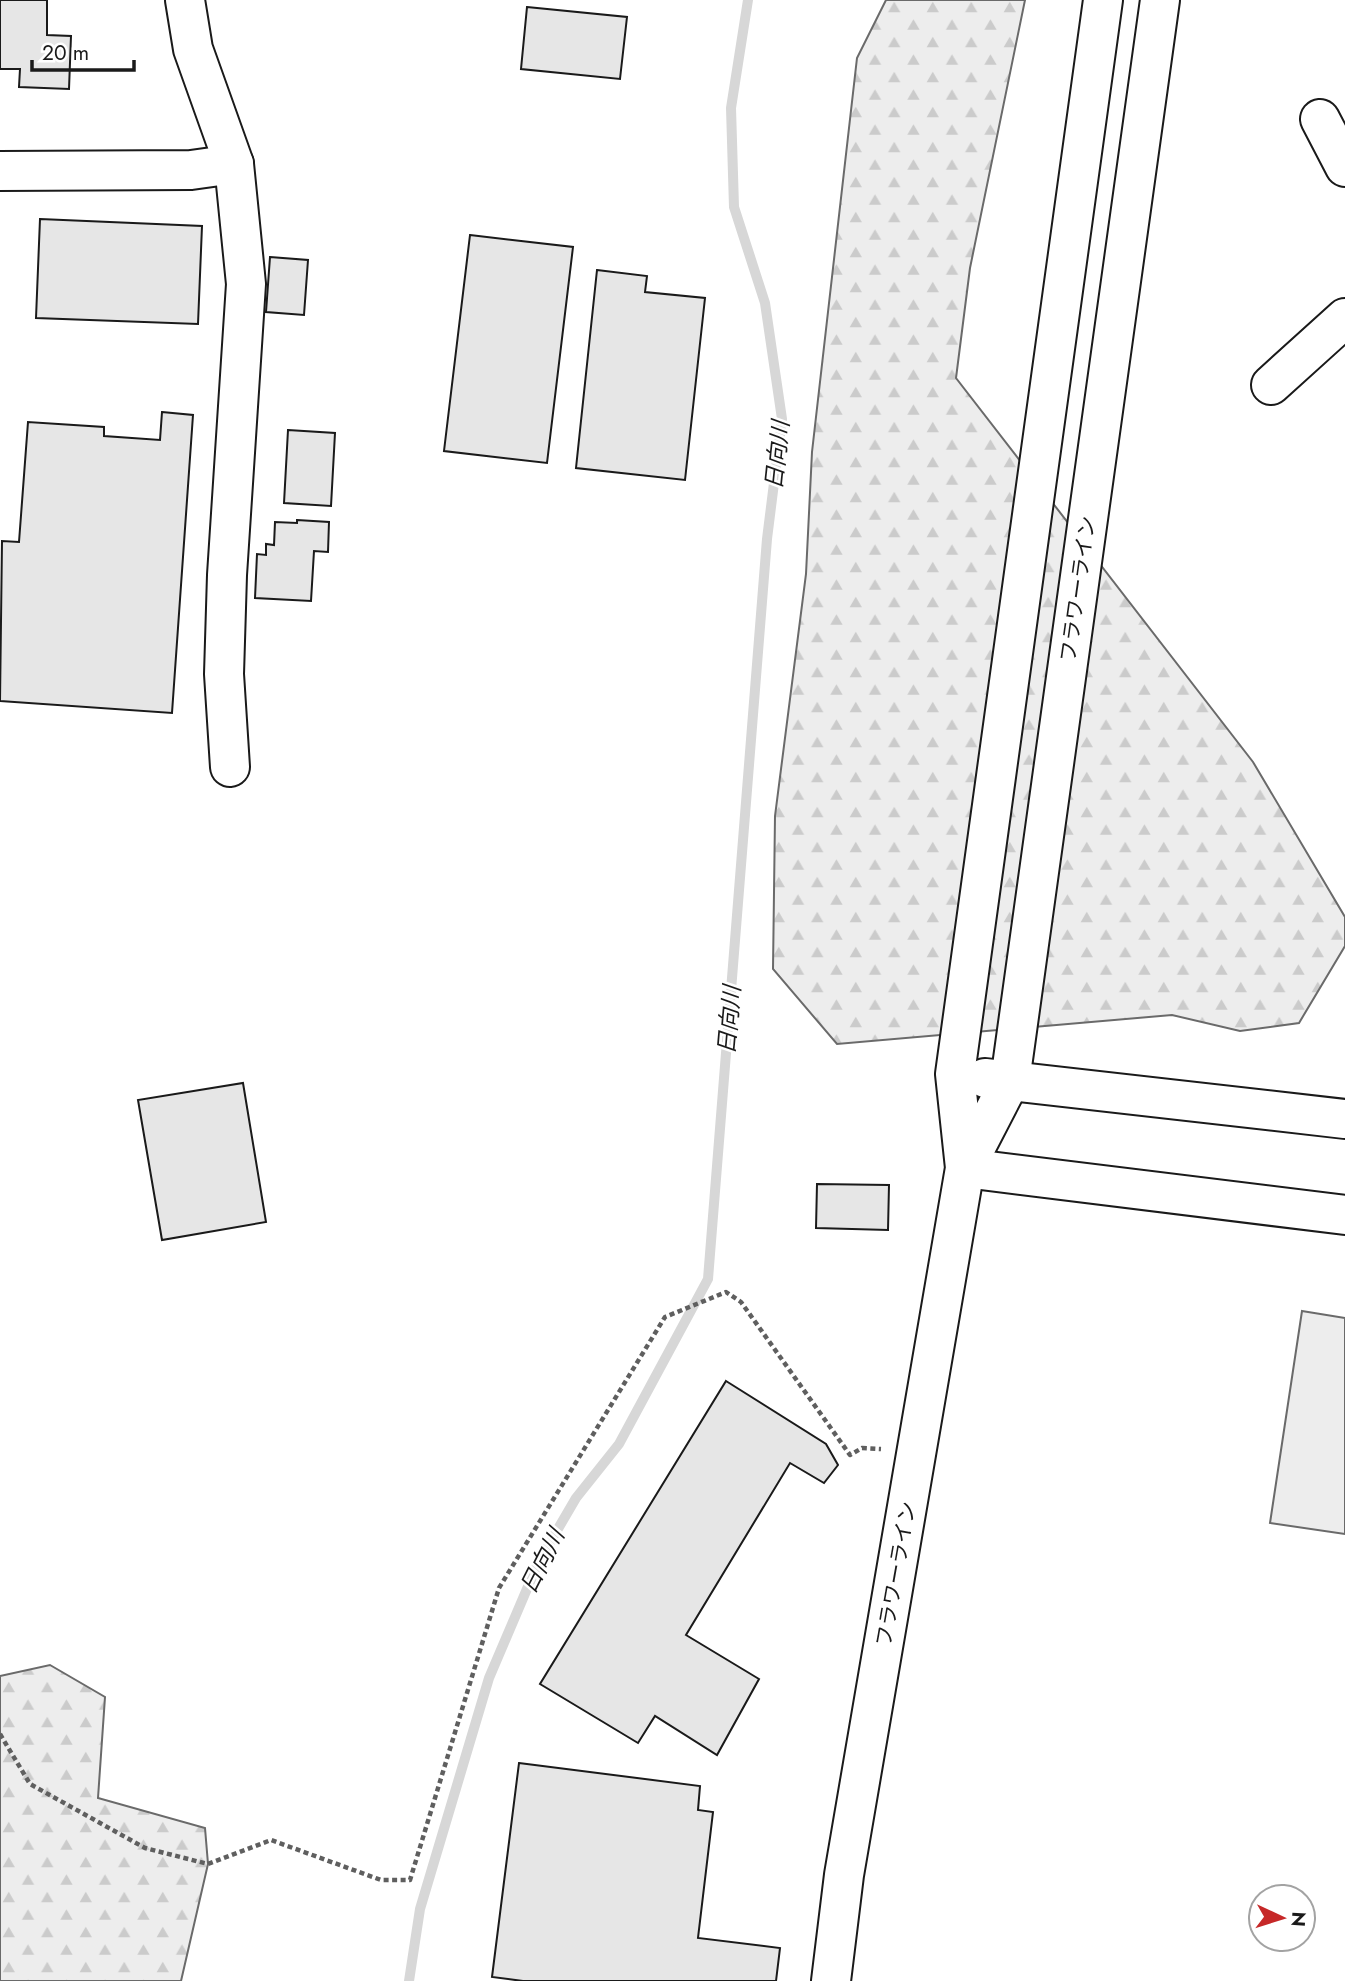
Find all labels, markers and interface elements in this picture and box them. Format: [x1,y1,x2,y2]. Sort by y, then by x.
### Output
scale bar [32,28,133,72]
text: 20 m [42,38,89,68]
water label: 日向川 [756,416,798,491]
street label: フラワーライン [1053,514,1103,664]
water label: 日向川 [709,981,749,1056]
street label: フラワーライン [868,1499,924,1649]
water label: 日向川 [511,1520,574,1599]
north arrow [1247,1883,1317,1953]
text: N [1284,1911,1312,1928]

